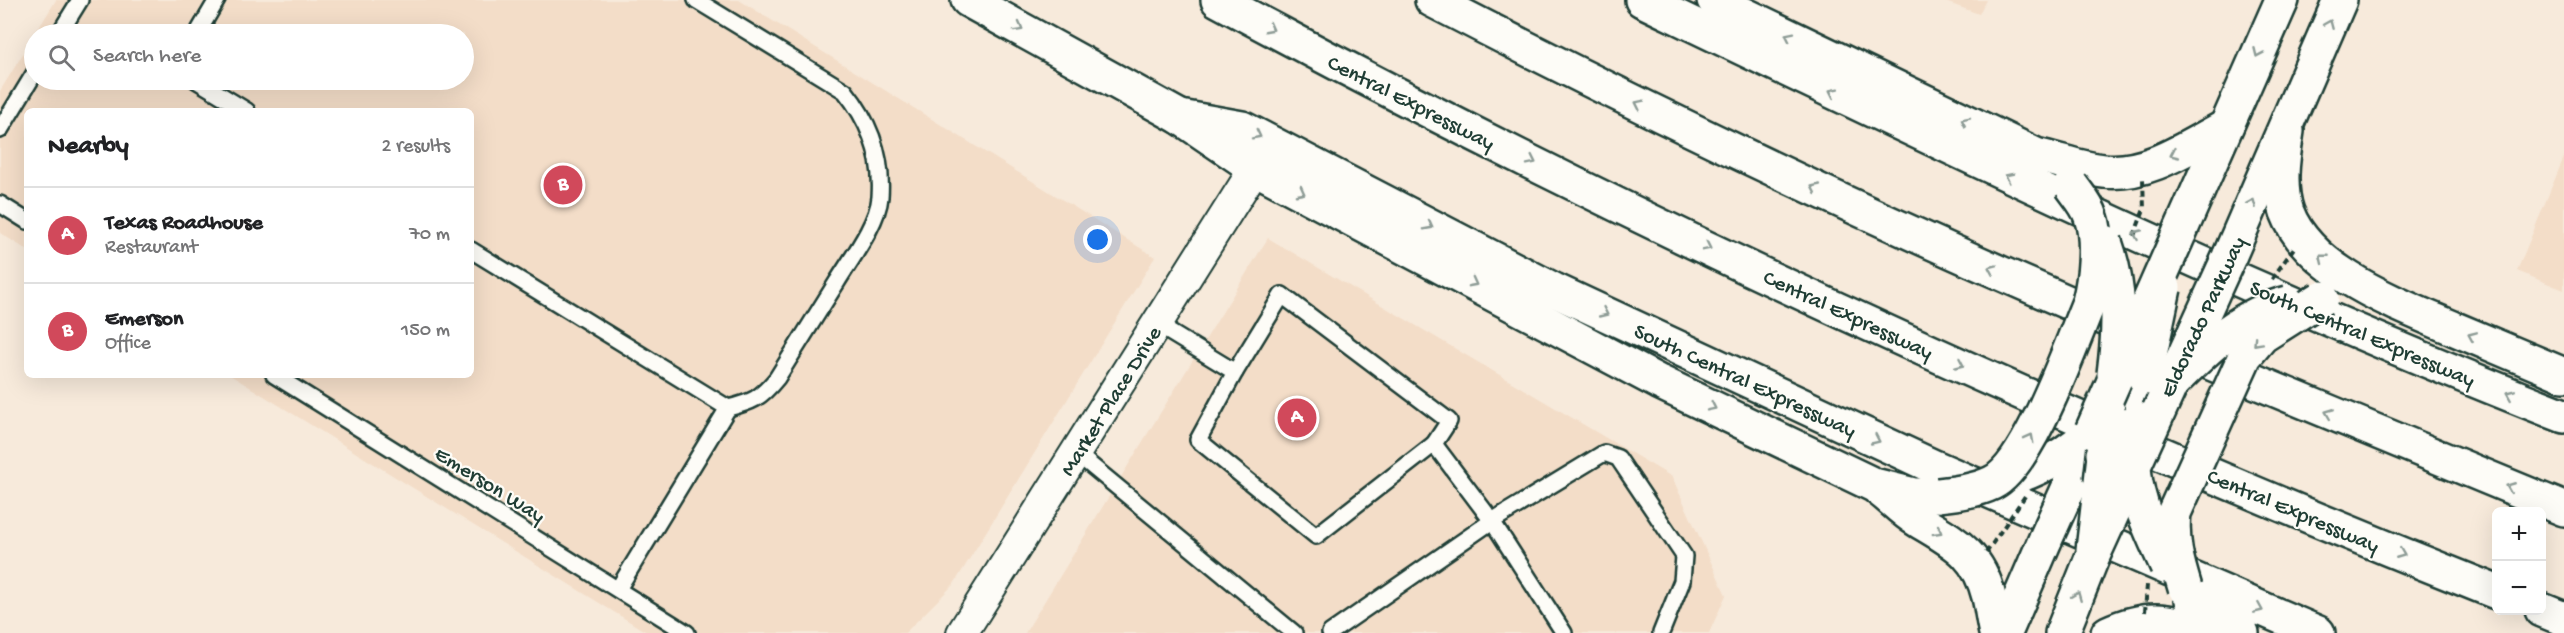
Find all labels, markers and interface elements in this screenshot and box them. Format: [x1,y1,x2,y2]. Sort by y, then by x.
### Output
one-way arrow [2322,19,2334,30]
one-way arrow [1013,21,1024,32]
one-way arrow [1264,21,1274,32]
search box [24,24,474,90]
one-way arrow [1784,32,1795,44]
icon: search [45,41,78,74]
text: Search here [93,44,201,70]
one-way arrow [2253,47,2265,58]
street label: Central Expressway [1322,51,1498,158]
one-way arrow [1829,88,1840,100]
one-way arrow [1635,99,1646,111]
one-way arrow [1960,116,1971,128]
one-way arrow [1250,128,1261,140]
text: Nearby [48,132,129,163]
text: 2 results [381,136,450,159]
one-way arrow [2169,147,2180,159]
one-way arrow [1525,154,1536,166]
pin: B [544,162,582,207]
one-way arrow [2005,172,2016,184]
one-way arrow [1811,183,1822,195]
one-way arrow [1294,185,1305,196]
one-way arrow [2245,198,2257,209]
text: Texas Roadhouse [105,211,263,237]
one-way arrow [1423,219,1434,230]
text: A [62,224,73,247]
text: 70 m [409,224,450,247]
your location [1083,225,1112,254]
one-way arrow [2132,230,2143,242]
street label: Eldorado Parkway [2156,233,2253,402]
text: Restaurant [105,237,198,260]
one-way arrow [1700,239,1711,251]
one-way arrow [2319,254,2330,265]
one-way arrow [1988,265,1999,277]
street label: Central Expressway [1758,266,1936,367]
one-way arrow [1467,276,1477,287]
street label: South Central Expressway [2245,276,2478,395]
one-way arrow [1597,306,1608,318]
text: Emerson [105,307,183,333]
text: B [62,320,73,343]
text: 150 m [401,320,450,343]
street label: South Central Expressway [1629,320,1860,446]
street label: Market Place Drive [1056,322,1169,482]
one-way arrow [2467,331,2478,343]
text: Office [105,333,151,356]
one-way arrow [2253,336,2264,346]
one-way arrow [1953,357,1964,369]
one-way arrow [2505,389,2516,401]
pin: A [1278,396,1316,440]
one-way arrow [1706,400,1717,411]
one-way arrow [2324,408,2335,420]
one-way arrow [1869,433,1880,445]
one-way arrow [2023,434,2034,445]
street label: Emerson Way [429,442,549,531]
street label: Central Expressway [2203,465,2382,561]
one-way arrow [2505,482,2516,494]
map controls [2492,507,2546,615]
button: + [2492,507,2546,561]
one-way arrow [1932,524,1942,536]
one-way arrow [2395,547,2406,559]
button: − [2492,561,2546,615]
one-way arrow [2070,591,2082,602]
one-way arrow [2253,602,2264,614]

